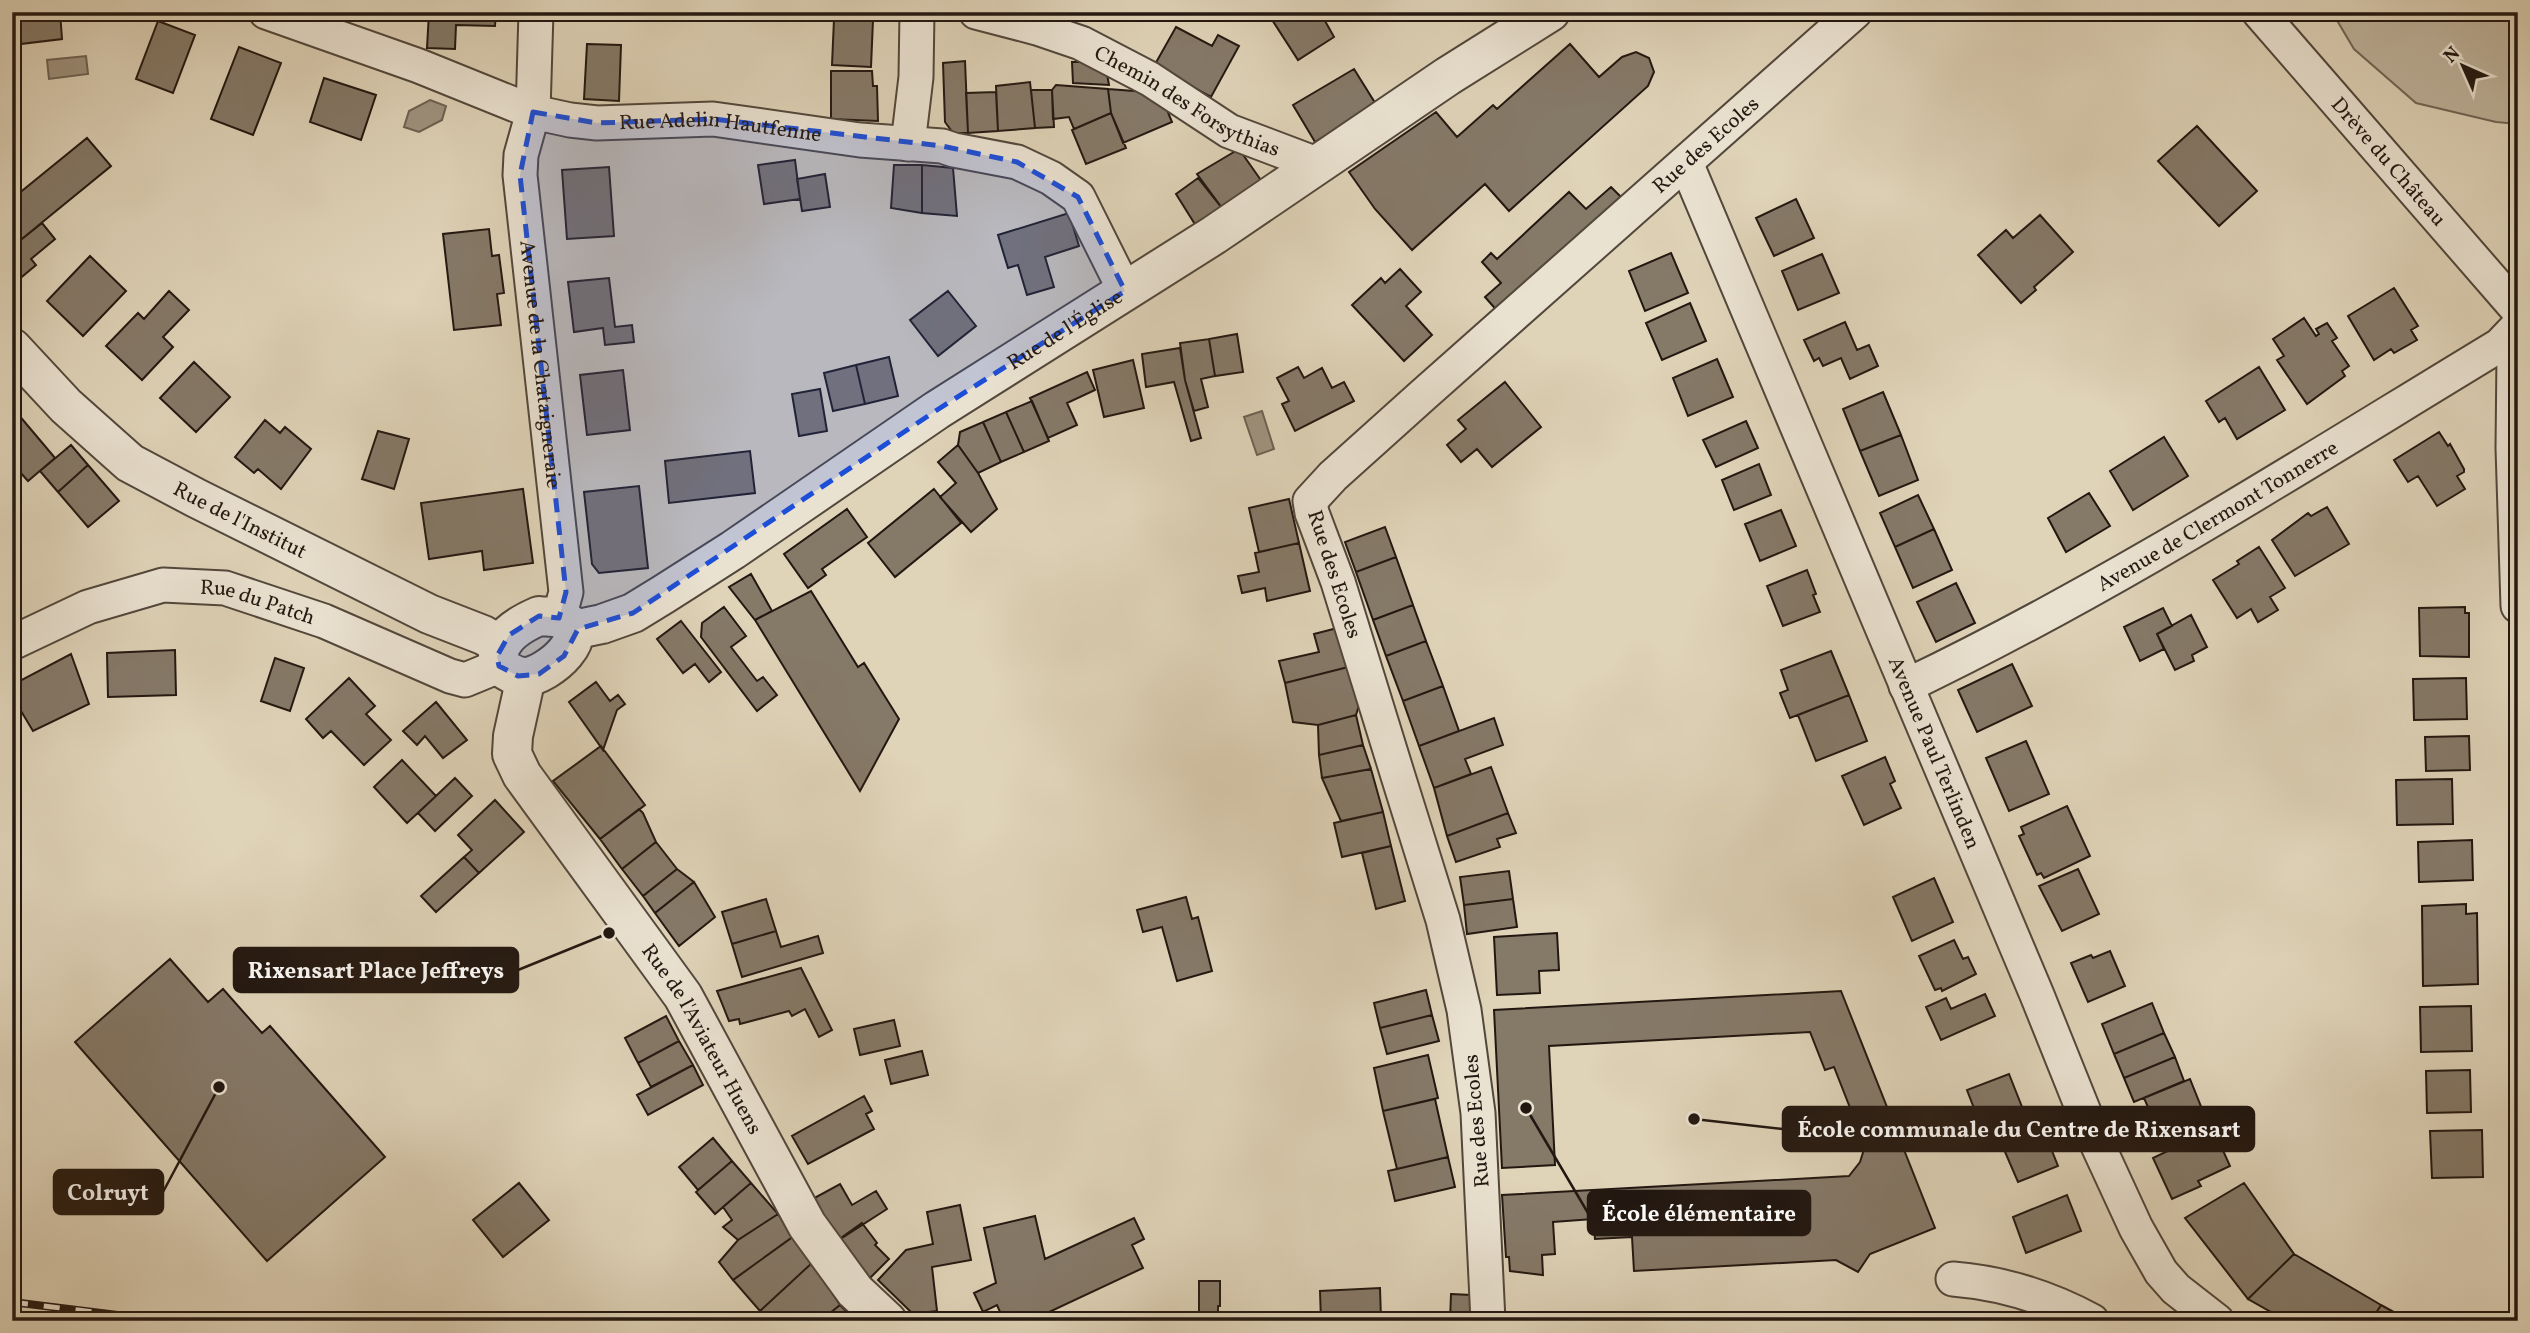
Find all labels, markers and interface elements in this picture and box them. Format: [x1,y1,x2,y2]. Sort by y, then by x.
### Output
north arrow [2428,32,2498,102]
street label: Chemin des Forsythias [1088,39,1284,165]
text: N [2438,41,2467,69]
street label: Rue des Ecoles [1647,91,1766,201]
street label: Drève du Château [2323,91,2452,233]
street label: Rue Adelin Hautfenne [618,105,823,150]
street label: Avenue de la Chataigneraie [511,239,567,490]
street label: Rue de l'Église [1002,283,1129,378]
street label: Avenue de Clermont Tonnerre [2092,434,2344,599]
street label: Rue de l'Institut [168,475,311,567]
street label: Rue des Ecoles [1299,506,1368,642]
street label: Rue du Patch [199,574,319,633]
street label: Avenue Paul Terlinden [1880,652,1987,854]
street label: Rue de l'Aviateur Huens [634,938,768,1140]
callout: Rixensart Place Jeffreys [234,948,518,992]
text: Rixensart Place Jeffreys [248,956,504,988]
street label: Rue des Ecoles [1457,1053,1498,1189]
callout: École communale du Centre de Rixensart [1783,1107,2254,1151]
text: École communale du Centre de Rixensart [1797,1115,2241,1147]
callout: Colruyt [54,1170,163,1214]
text: Colruyt [67,1178,149,1210]
callout: École élémentaire [1588,1191,1810,1235]
text: École élémentaire [1602,1199,1796,1231]

